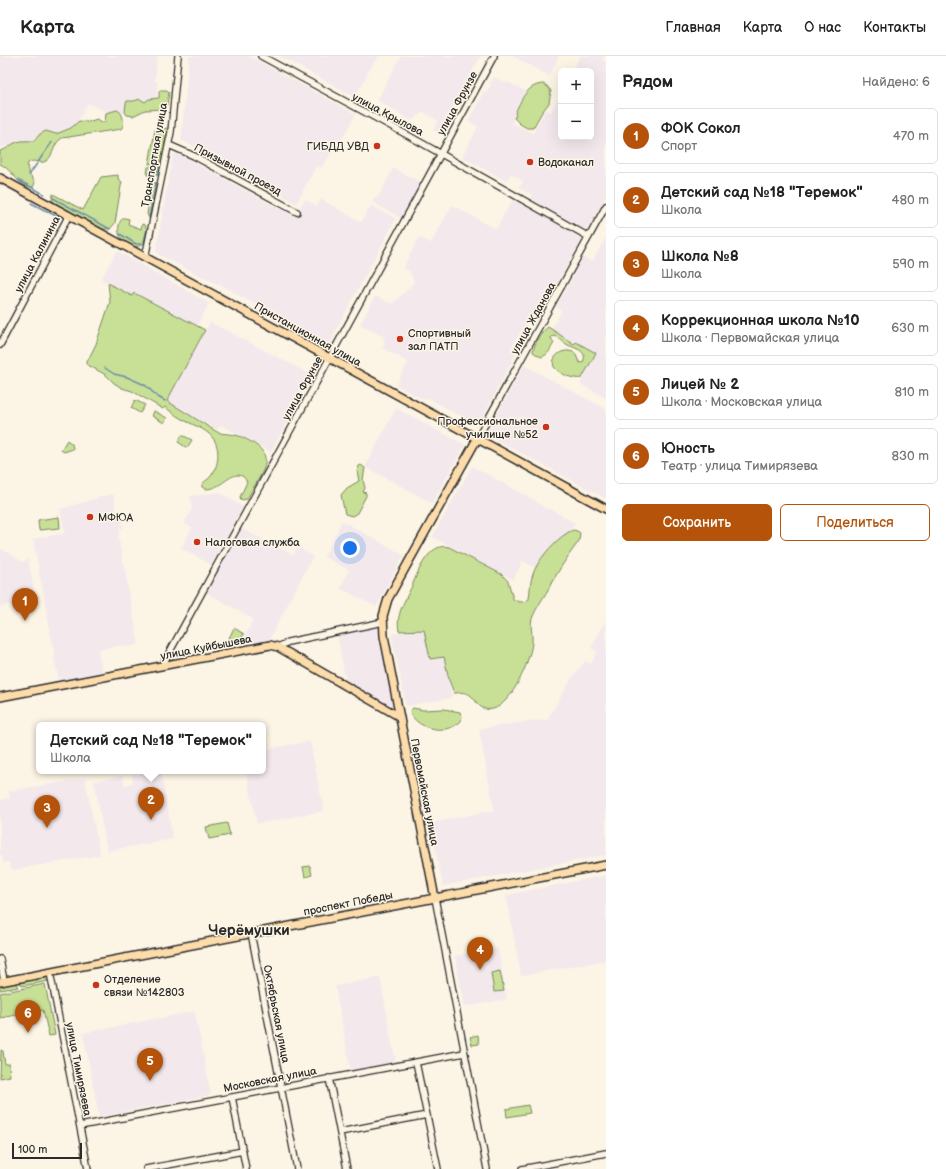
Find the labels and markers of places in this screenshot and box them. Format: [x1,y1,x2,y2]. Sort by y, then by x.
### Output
place label: ГИБДД УВД [307,140,369,153]
marker: ГИБДД УВД [372,141,382,151]
place label: Водоканал [538,156,594,169]
marker: Водоканал [525,157,535,167]
place label: Спортивный зал ПАТП [408,327,471,353]
marker: Спортивный зал ПАТП [395,334,405,344]
place label: Профессиональное училище №52 [437,415,538,441]
marker: Профессиональное училище №52 [541,422,551,432]
place label: МФЮА [98,511,134,524]
marker: МФЮА [85,512,95,522]
place label: Налоговая служба [205,536,300,549]
marker: Налоговая служба [192,537,202,547]
pin: 1 [12,588,38,621]
pin: 2 [138,787,164,820]
pin: 3 [34,795,60,828]
pin: 4 [467,937,493,970]
place label: Отделение связи №142803 [104,973,185,999]
marker: Отделение связи №142803 [91,980,101,990]
pin: 6 [15,1000,41,1033]
pin: 5 [137,1048,163,1081]

